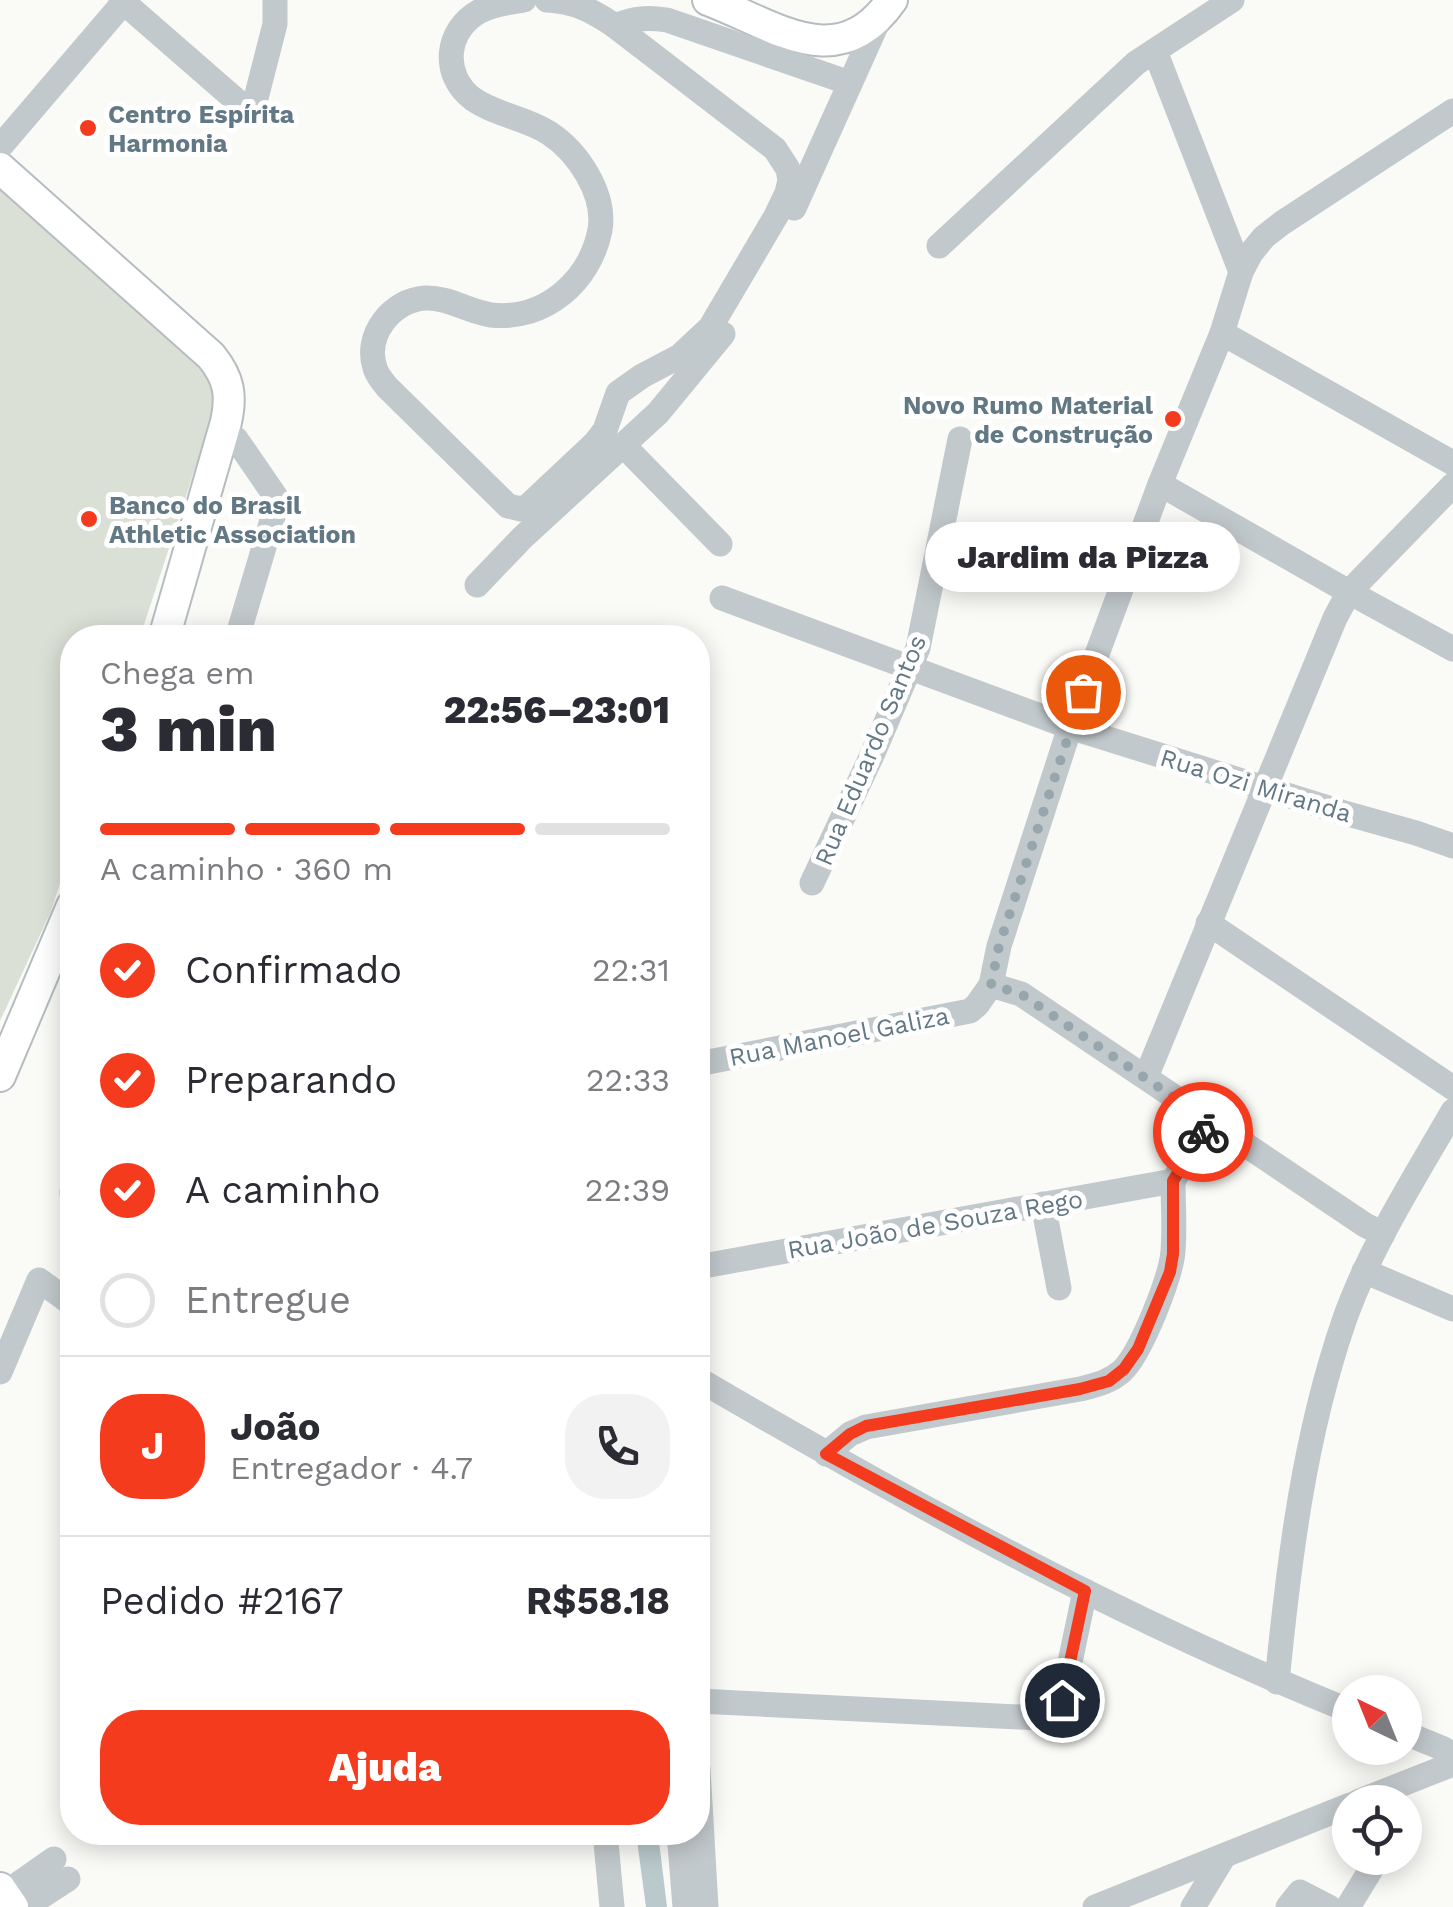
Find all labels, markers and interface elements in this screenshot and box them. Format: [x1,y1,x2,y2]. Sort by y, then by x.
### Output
place label: Centro Espírita Harmonia [108,100,295,158]
marker: Centro Espírita Harmonia [77,117,99,139]
place label: Novo Rumo Material de Construção [903,391,1154,449]
marker: Novo Rumo Material de Construção [1162,408,1184,430]
place label: Banco do Brasil Athletic Association [109,491,356,549]
marker: Banco do Brasil Athletic Association [78,508,100,530]
callout: Jardim da Pizza [926,522,1240,592]
text: Jardim da Pizza [957,538,1208,576]
street label: Rua Eduardo Santos [809,631,932,870]
pin [1041,650,1126,735]
text: Chega em [100,654,255,692]
icon: bag [1056,665,1111,720]
text: 22:56–23:01 [444,688,670,732]
text: 3 min [100,691,277,767]
street label: Rua Ozi Miranda [1157,743,1355,828]
text: A caminho · 360 m [100,850,393,888]
icon: check [100,943,155,998]
text: Confirmado [185,948,402,992]
text: 22:31 [592,951,670,989]
street label: Rua Manoel Galiza [727,1001,952,1072]
icon: check [100,1053,155,1108]
text: Preparando [185,1058,397,1102]
text: 22:33 [586,1061,670,1099]
courier [1153,1082,1253,1182]
icon: bike [1176,1105,1231,1160]
icon: check [100,1163,155,1218]
text: A caminho [185,1168,380,1212]
text: 22:39 [585,1171,670,1209]
street label: Rua João de Souza Rego [785,1184,1085,1265]
text: Entregue [185,1278,351,1322]
button: phone [565,1394,670,1499]
text: João [230,1405,321,1449]
text: J [141,1424,164,1468]
text: Entregador · 4.7 [230,1449,473,1487]
text: Pedido #2167 [100,1579,344,1623]
text: R$58.18 [526,1579,670,1623]
pin [1020,1658,1105,1743]
icon: home [1035,1673,1090,1728]
north arrow [1332,1675,1422,1765]
map controls [1332,1675,1422,1875]
button: Ajuda [100,1710,670,1825]
button: locate [1332,1785,1422,1875]

